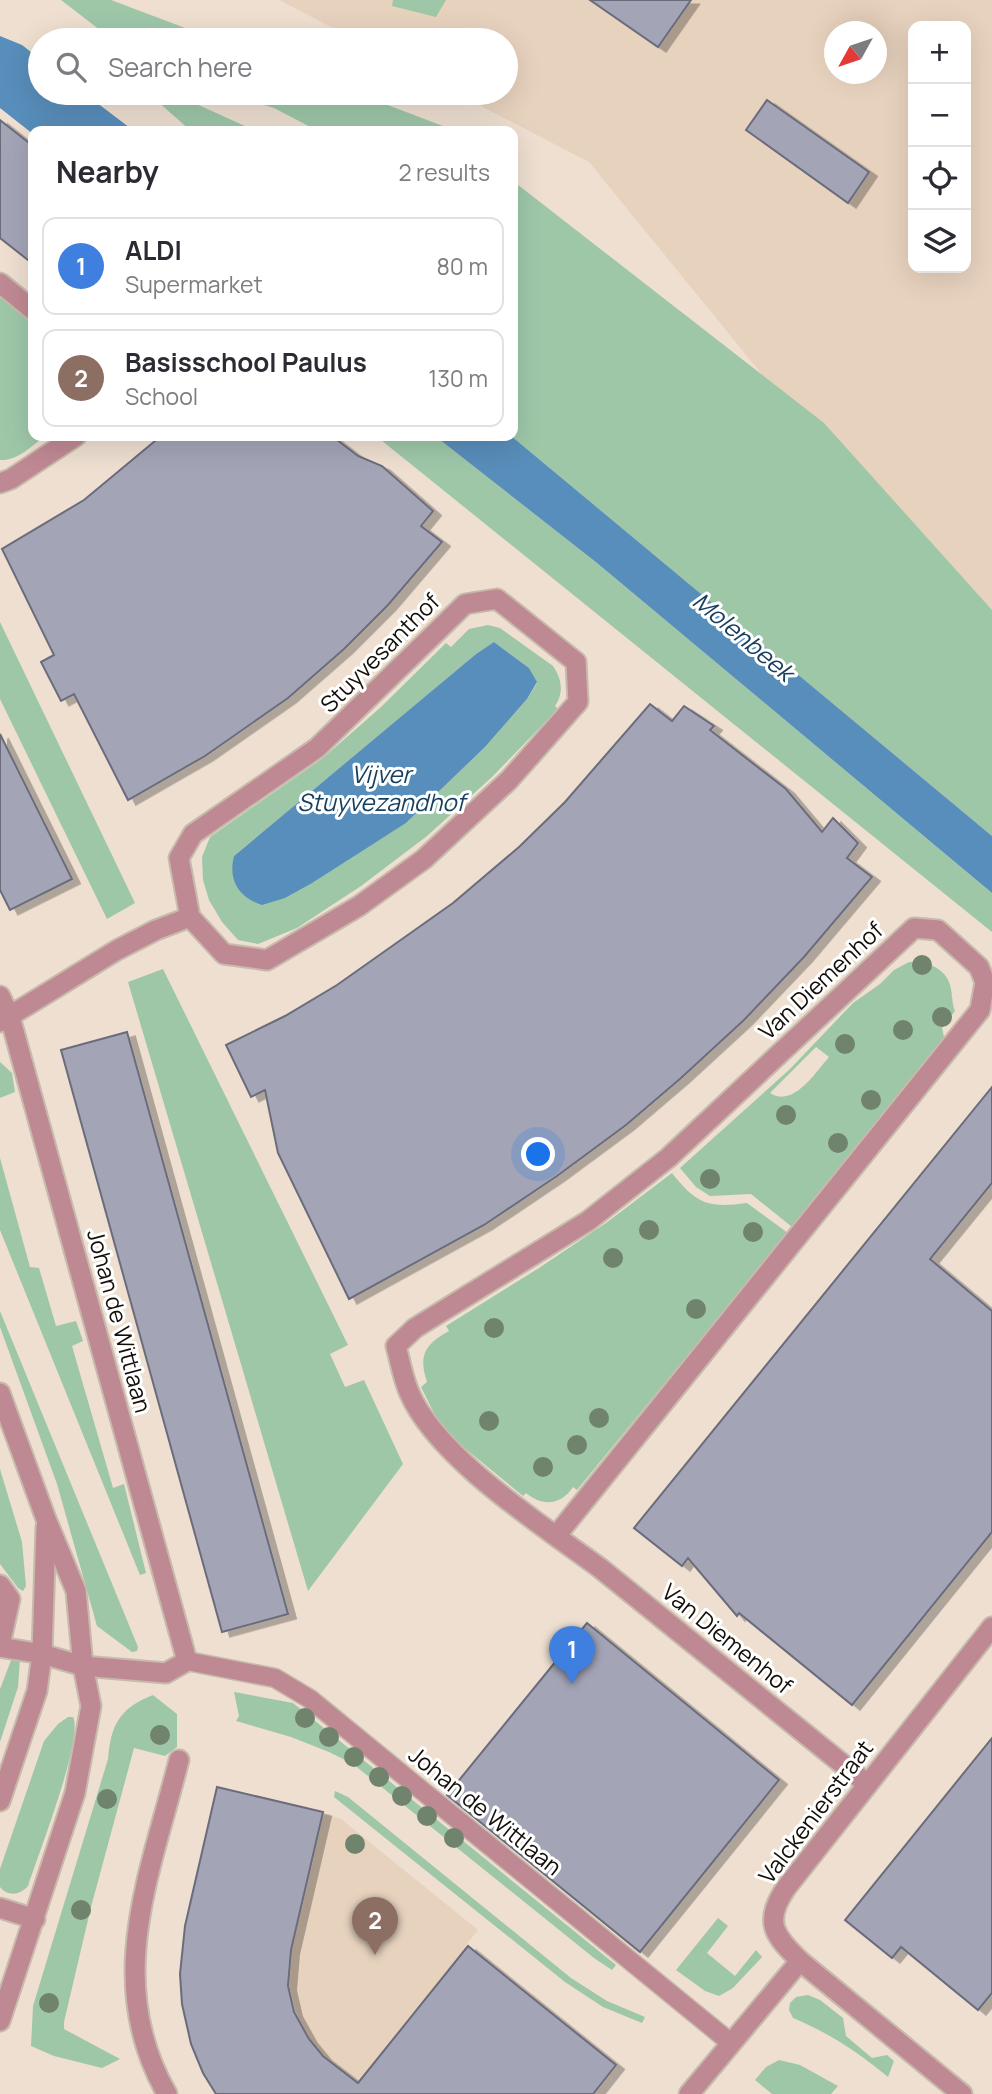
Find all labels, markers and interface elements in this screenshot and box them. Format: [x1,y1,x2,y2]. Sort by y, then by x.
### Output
north arrow [824,21,887,84]
map controls [908,21,971,273]
button: + [908,21,971,84]
search box [28,28,518,105]
icon: search [52,48,90,86]
text: Search here [108,49,253,85]
button: − [908,84,971,147]
button: locate [908,147,971,210]
text: Nearby [56,151,159,192]
text: 2 results [398,156,490,188]
button: layers [908,210,971,273]
text: ALDI [125,232,182,268]
text: 1 [76,250,86,282]
text: 80 m [437,250,488,282]
text: Supermarket [125,268,263,300]
text: Basisschool Paulus [125,344,367,380]
text: 2 [74,362,88,394]
text: 130 m [428,362,488,394]
text: School [125,380,198,412]
water label: Molenbeek [687,584,804,690]
street label: Stuyvesanthof [312,585,446,719]
water label: Vijver Stuyvezandhof [297,757,469,818]
street label: Van Diemenhof [751,914,890,1046]
your location [521,1137,555,1171]
street label: Johan de Wittlaan [80,1225,160,1416]
street label: Van Diemenhof [656,1576,800,1701]
pin: 1 [549,1626,595,1684]
street label: Valckenierstraat [751,1733,880,1890]
street label: Johan de Wittlaan [402,1738,569,1882]
pin: 2 [352,1897,398,1955]

